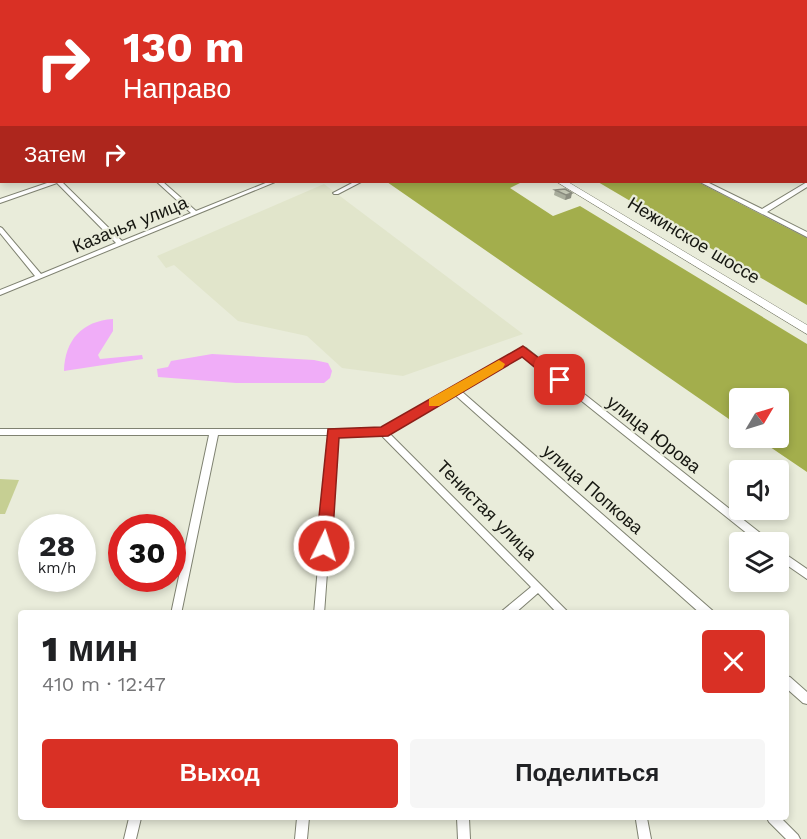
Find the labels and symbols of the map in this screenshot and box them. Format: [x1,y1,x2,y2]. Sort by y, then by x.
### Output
street label: Казачья улица [69,191,192,257]
street label: Нежинское шоссе [624,192,764,288]
pin [534,354,585,405]
north arrow [729,388,789,448]
street label: улица Юрова [603,391,706,478]
street label: улица Попкова [539,440,648,539]
street label: Тенистая улица [433,456,542,565]
speed limit sign: 30 [108,514,186,592]
position arrow [292,514,356,578]

